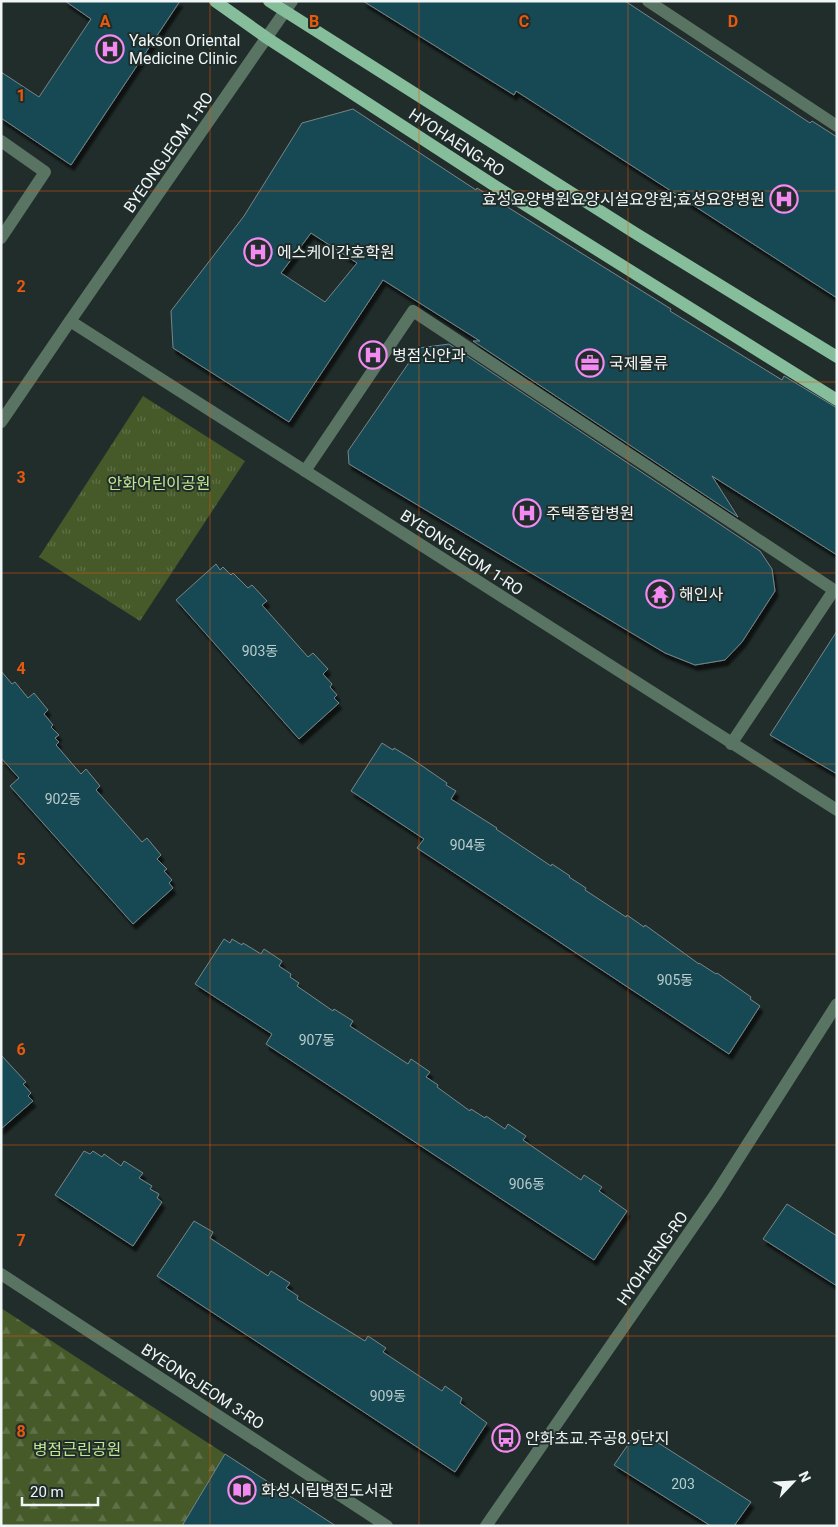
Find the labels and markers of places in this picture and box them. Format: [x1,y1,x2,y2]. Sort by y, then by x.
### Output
place label: Yakson Oriental Medicine Clinic [129,31,241,68]
hospital icon: Yakson Oriental Medicine Clinic [95,34,125,64]
hospital icon: 효성요양병원요양시설요양원;효성요양병원 [769,184,799,214]
place label: 효성요양병원요양시설요양원;효성요양병원 [482,190,765,209]
hospital icon: 에스케이간호학원 [243,237,273,267]
place label: 에스케이간호학원 [277,243,395,262]
hospital icon: 병점신안과 [358,340,388,370]
place label: 병점신안과 [392,346,466,365]
office icon: 국제물류 [575,348,605,378]
place label: 국제물류 [609,354,668,373]
hospital icon: 주택종합병원 [512,498,542,528]
place label: 주택종합병원 [546,504,634,523]
temple icon: 해인사 [645,579,675,609]
place label: 해인사 [679,585,723,604]
bus stop icon: 안화초교.주공8.9단지 [491,1423,521,1453]
place label: 안화초교.주공8.9단지 [525,1429,669,1448]
library icon: 화성시립병점도서관 [227,1475,257,1505]
place label: 화성시립병점도서관 [261,1481,394,1500]

